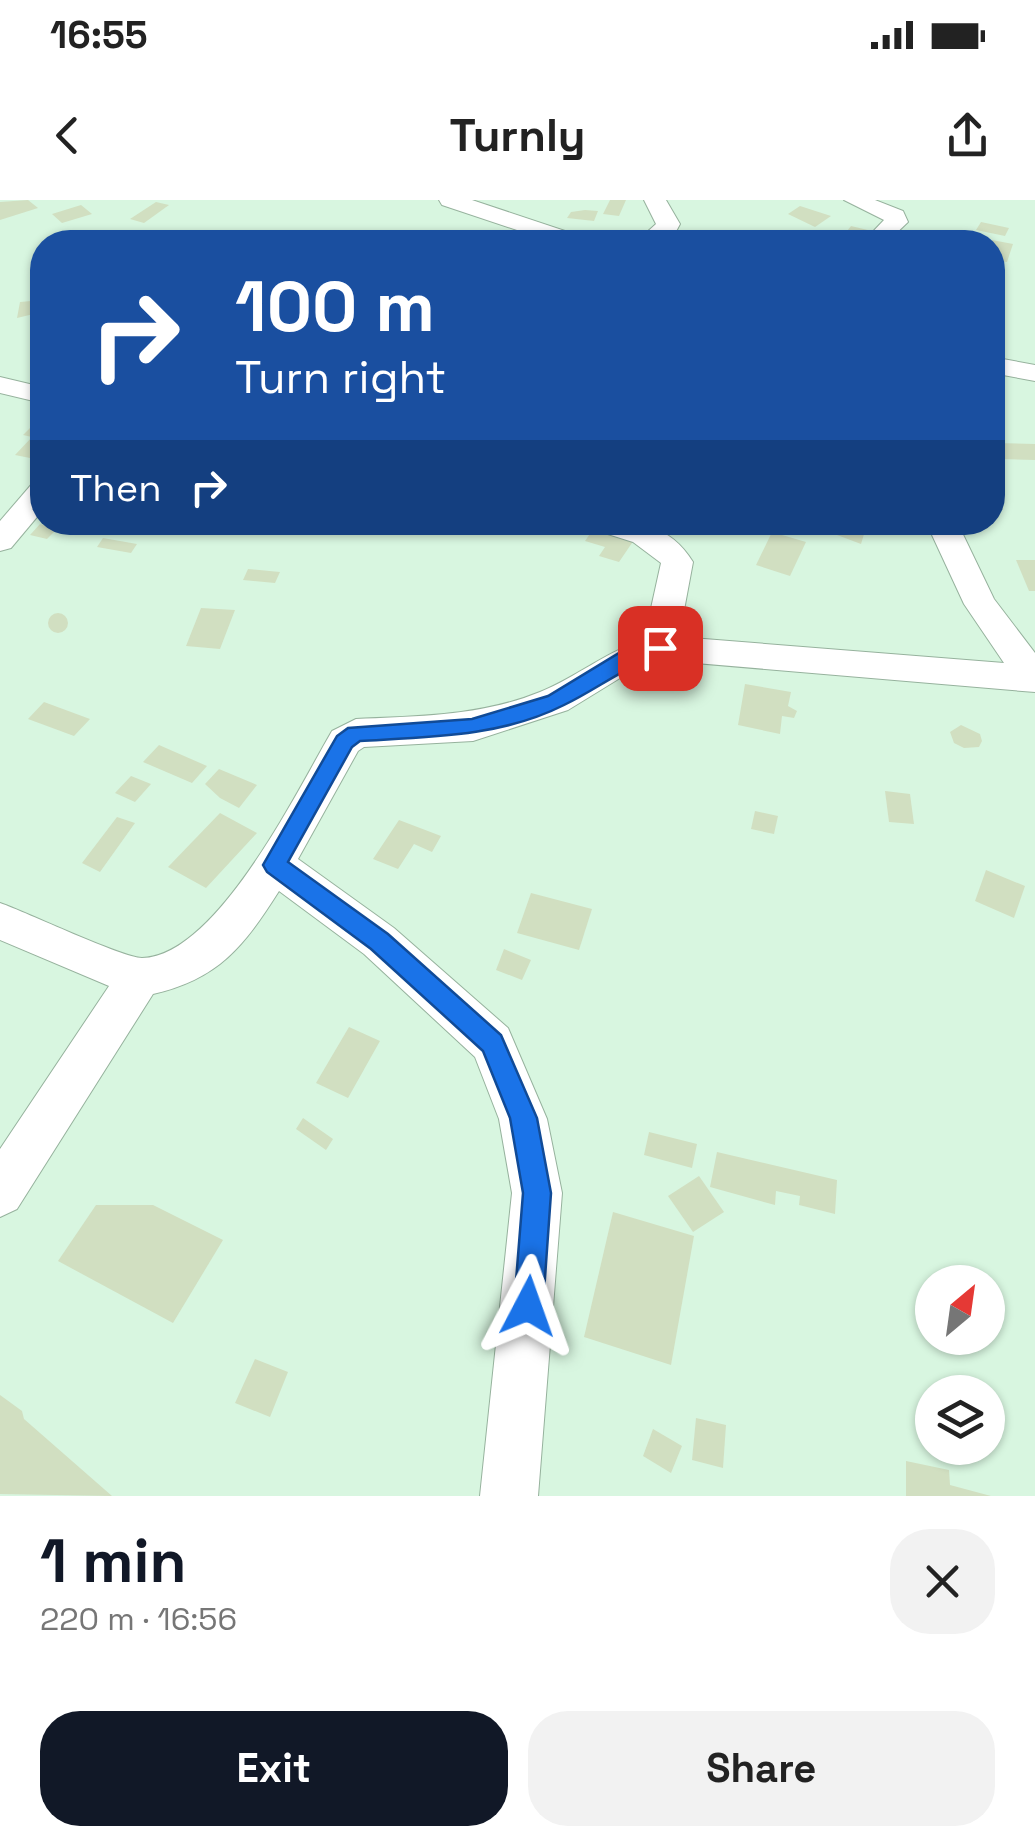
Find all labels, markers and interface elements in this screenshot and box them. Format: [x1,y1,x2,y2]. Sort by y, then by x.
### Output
text: 16:55 [50,11,148,59]
text: Turnly [449,107,586,164]
icon: back [40,108,95,163]
icon: share [940,108,995,163]
text: 100 m [235,262,435,351]
icon: right [70,270,200,400]
text: Turn right [235,349,446,406]
icon: right [181,460,236,515]
text: Then [70,464,161,512]
pin [618,606,703,691]
icon: arrive [633,621,688,676]
position arrow [476,1254,580,1358]
north arrow [915,1265,1005,1355]
map controls [915,1265,1005,1465]
button: layers [915,1375,1005,1465]
text: 1 min [40,1523,187,1600]
button: close [890,1529,995,1634]
text: 220 m · 16:56 [40,1599,237,1639]
button: Exit [40,1711,508,1826]
button: Share [528,1711,995,1826]

